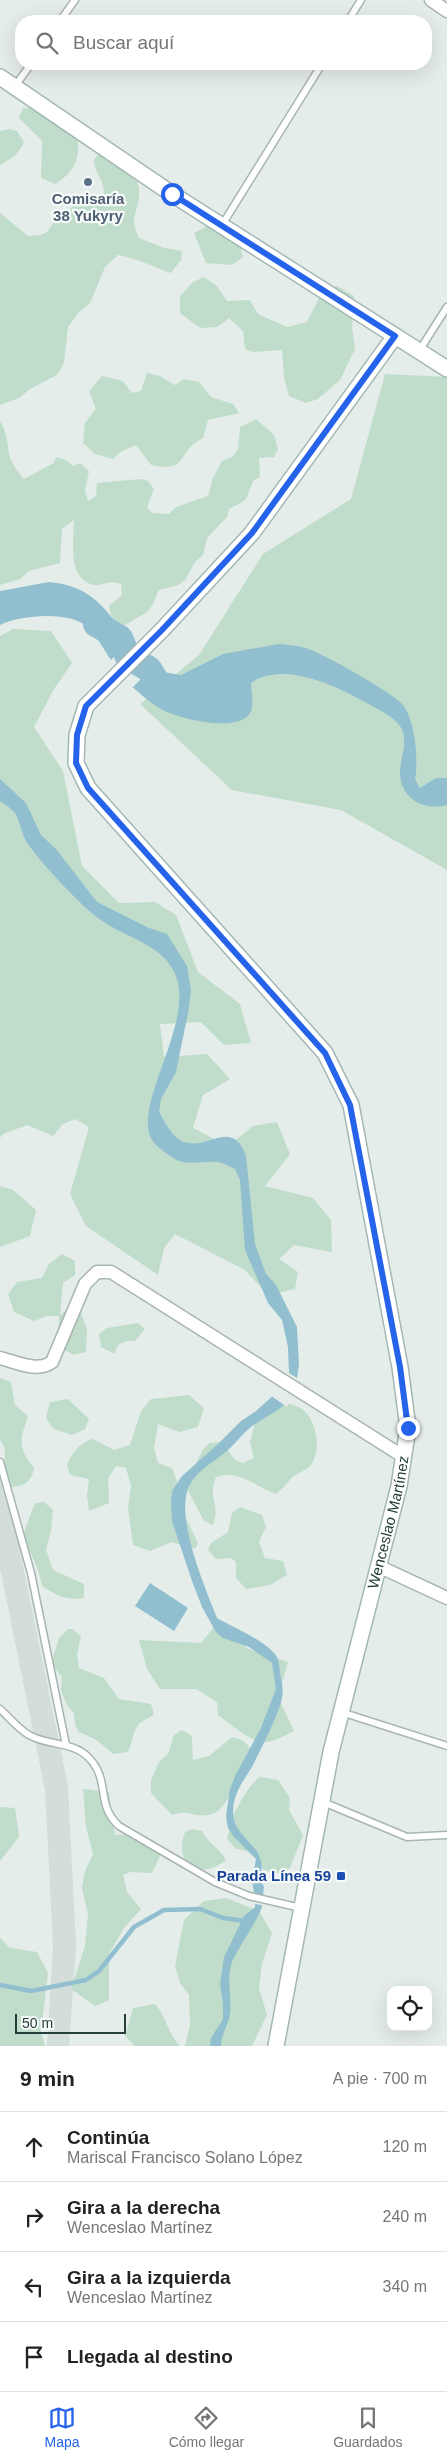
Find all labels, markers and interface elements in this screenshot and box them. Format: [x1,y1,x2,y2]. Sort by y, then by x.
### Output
search box [15,15,432,70]
icon: search [33,29,61,57]
text: Buscar aquí [73,32,174,53]
marker: Comisaría 38 Yukyry [82,176,94,188]
route start [161,183,184,206]
place label: Comisaría 38 Yukyry [52,190,125,224]
route end [397,1417,420,1440]
street label: Wenceslao Martínez [364,1454,412,1591]
place label: Parada Línea 59 [217,1867,331,1884]
marker: Parada Línea 59 [335,1870,347,1882]
map controls [387,1986,432,2031]
button: locate [387,1986,432,2031]
scale bar [15,2011,126,2034]
text: 50 m [22,2015,53,2031]
text: 9 min [20,2067,75,2090]
text: A pie · 700 m [333,2070,427,2087]
text: Continúa [67,2127,149,2148]
icon: ahead [20,2133,48,2161]
text: 120 m [383,2138,427,2155]
text: Mariscal Francisco Solano López [67,2149,303,2166]
text: Gira a la derecha [67,2197,220,2218]
icon: right [20,2203,48,2231]
text: 240 m [383,2208,427,2225]
text: Wenceslao Martínez [67,2219,213,2236]
text: Gira a la izquierda [67,2267,231,2288]
icon: left [20,2273,48,2301]
text: 340 m [383,2278,427,2295]
text: Wenceslao Martínez [67,2289,213,2306]
icon: arrive [20,2343,48,2371]
text: Llegada al destino [67,2346,233,2367]
tab: Mapa [45,2404,80,2450]
tab: Cómo llegar [169,2404,244,2450]
tab: Guardados [333,2404,402,2450]

